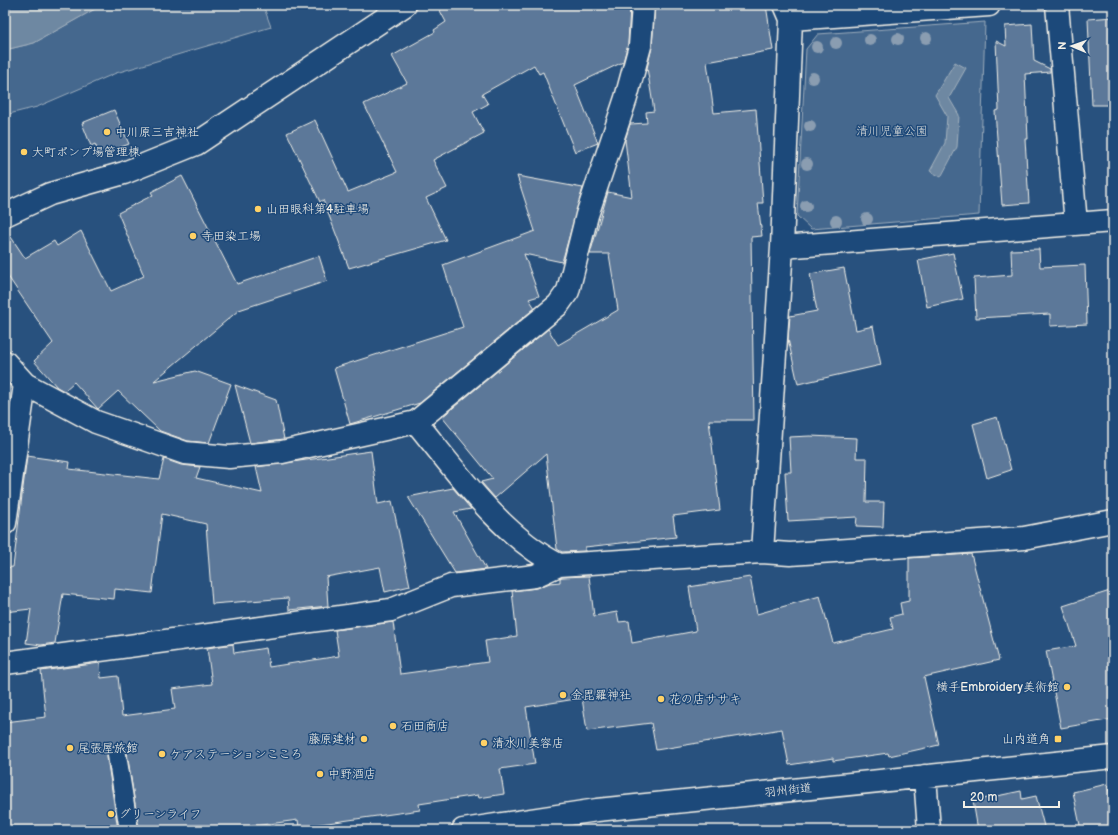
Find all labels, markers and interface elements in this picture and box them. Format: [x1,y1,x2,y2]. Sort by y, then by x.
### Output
north arrow [1052,26,1092,66]
text: N [1056,41,1069,50]
park label: 清川児童公園 [856,124,928,139]
place label: 中川原三吉神社 [115,125,199,140]
marker: 中川原三吉神社 [102,127,112,137]
place label: 大町ポンプ場管理棟 [32,145,140,160]
marker: 大町ポンプ場管理棟 [19,147,29,157]
place label: 山田眼科第4駐車場 [266,202,369,217]
marker: 山田眼科第4駐車場 [253,204,263,214]
place label: 寺田染工場 [201,229,261,244]
marker: 寺田染工場 [188,231,198,241]
place label: 横手Embroidery美術館 [936,680,1059,695]
marker: 横手Embroidery美術館 [1062,682,1072,692]
place label: 金毘羅神社 [571,688,631,703]
marker: 金毘羅神社 [558,690,568,700]
place label: 花の店ササキ [669,692,741,707]
marker: 花の店ササキ [656,694,666,704]
place label: 石田商店 [401,719,449,734]
marker: 石田商店 [388,721,398,731]
place label: 藤原建材 [308,732,356,747]
place label: 山内道角 [1002,732,1050,747]
marker: 藤原建材 [359,734,369,744]
marker: 山内道角 [1053,734,1063,744]
place label: 清水川美容店 [492,736,564,751]
marker: 清水川美容店 [479,738,489,748]
place label: 尾張屋旅館 [78,741,138,756]
marker: 尾張屋旅館 [65,743,75,753]
place label: ケアステーションこころ [170,747,302,762]
marker: ケアステーションこころ [157,749,167,759]
place label: 中野酒店 [328,767,376,782]
marker: 中野酒店 [315,769,325,779]
street label: 羽州街道 [763,781,813,800]
scale bar [964,783,1059,809]
text: 20 m [970,790,997,805]
place label: グリーンライフ [119,807,202,822]
marker: グリーンライフ [106,809,116,819]

